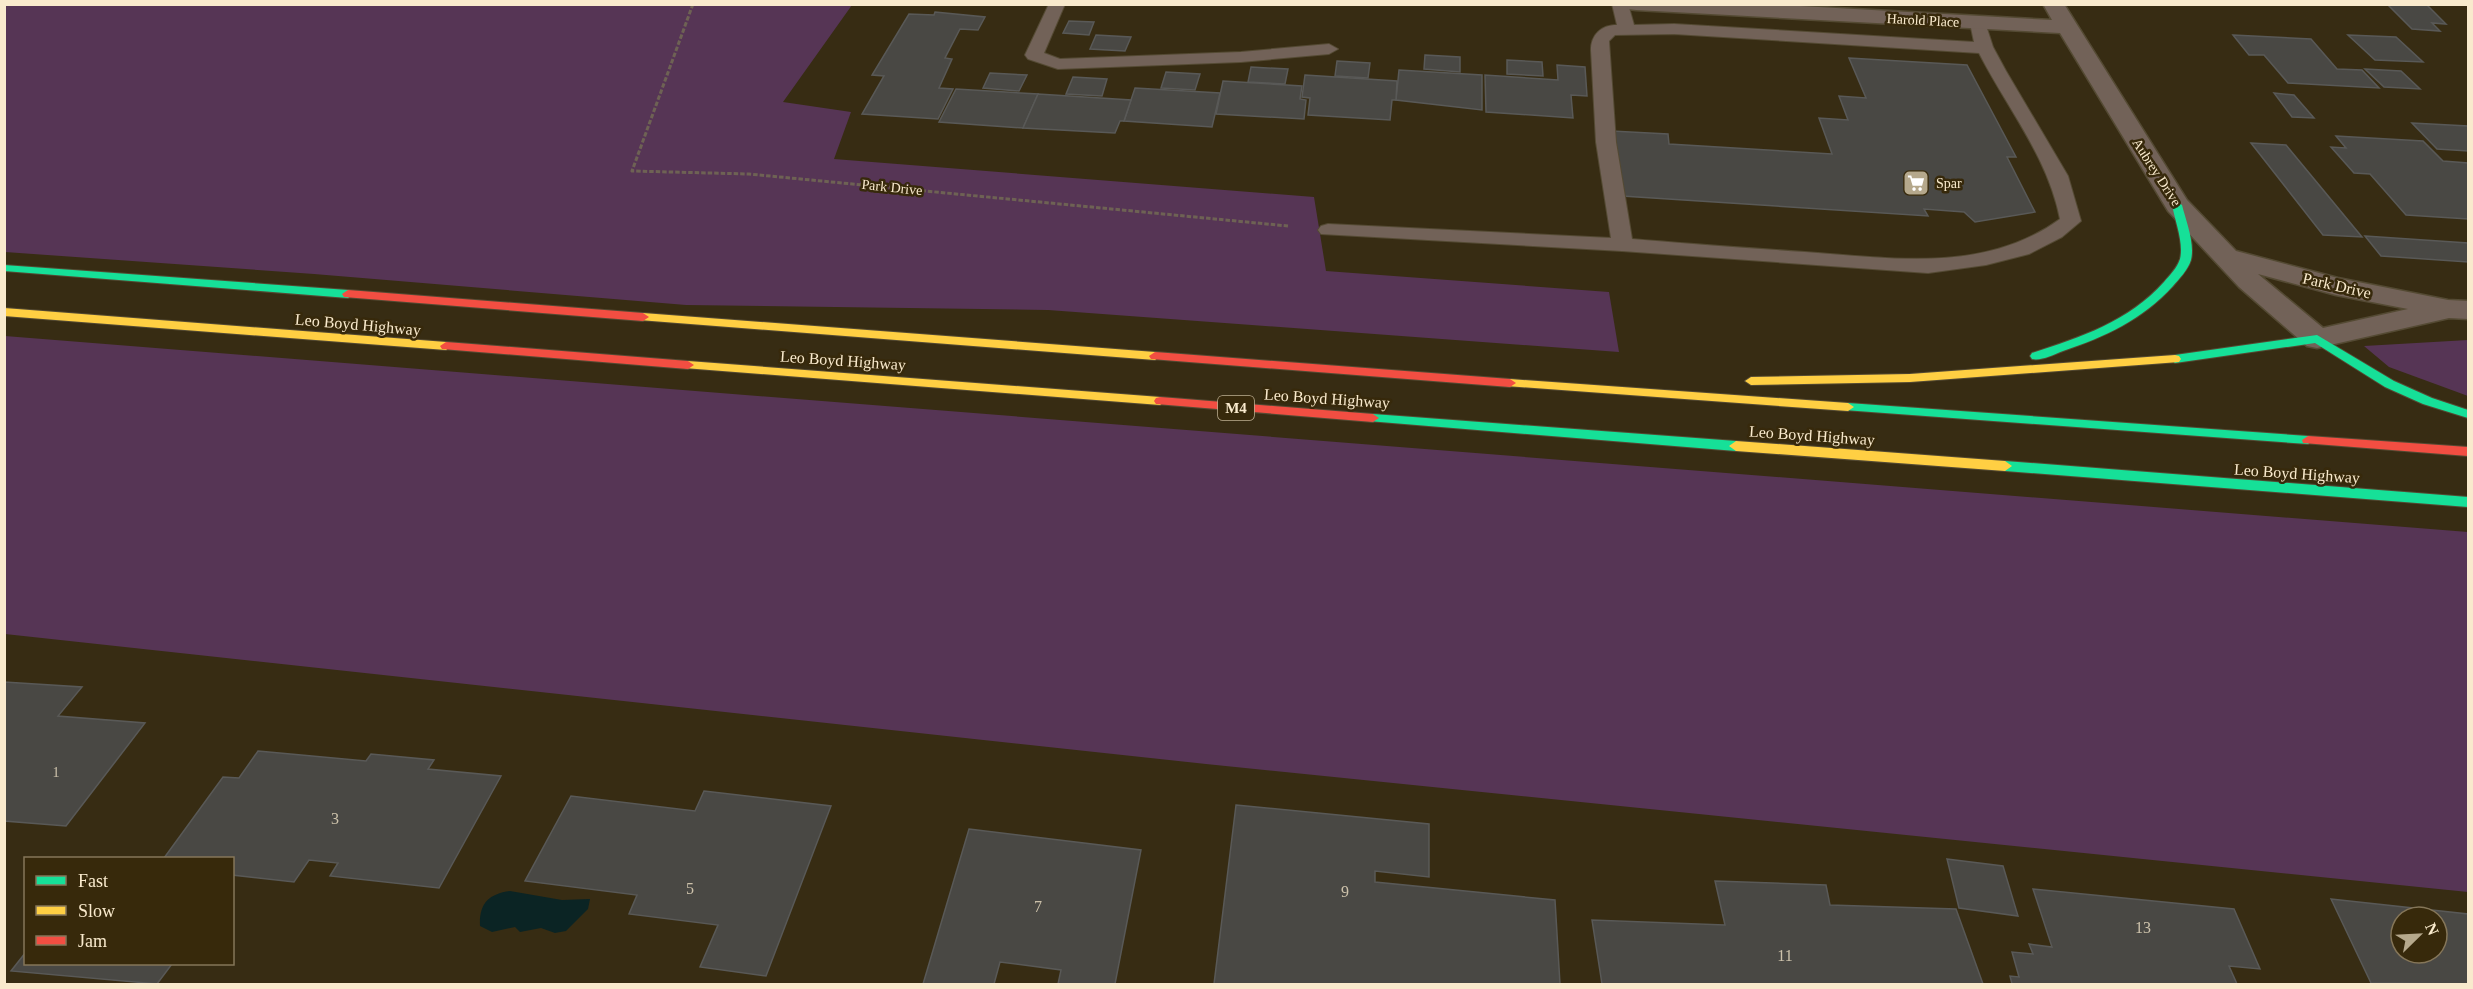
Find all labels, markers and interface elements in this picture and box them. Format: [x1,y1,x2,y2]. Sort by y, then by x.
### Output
street label: Harold Place [1886,11,1960,30]
street label: Aubrey Drive [2129,136,2184,209]
supermarket icon: Spar [1901,168,1931,198]
place label: Spar [1936,176,1962,191]
street label: Park Drive [861,177,923,198]
street label: Park Drive [2301,269,2373,302]
street label: Leo Boyd Highway [294,311,422,339]
street label: Leo Boyd Highway [779,348,907,374]
street label: Leo Boyd Highway [1263,386,1391,412]
road number: M4 [1218,396,1254,420]
street label: Leo Boyd Highway [1748,423,1876,449]
street label: Leo Boyd Highway [2233,461,2361,487]
house number: 1 [53,765,60,780]
house number: 3 [331,810,339,827]
legend [24,857,234,965]
text: Fast [78,871,108,891]
house number: 5 [686,880,694,897]
house number: 9 [1341,883,1349,900]
house number: 7 [1034,898,1042,915]
text: Slow [78,901,115,921]
north arrow [2389,905,2449,965]
house number: 13 [2135,919,2151,936]
text: N [2422,920,2443,938]
text: Jam [78,931,107,951]
house number: 11 [1777,947,1793,964]

